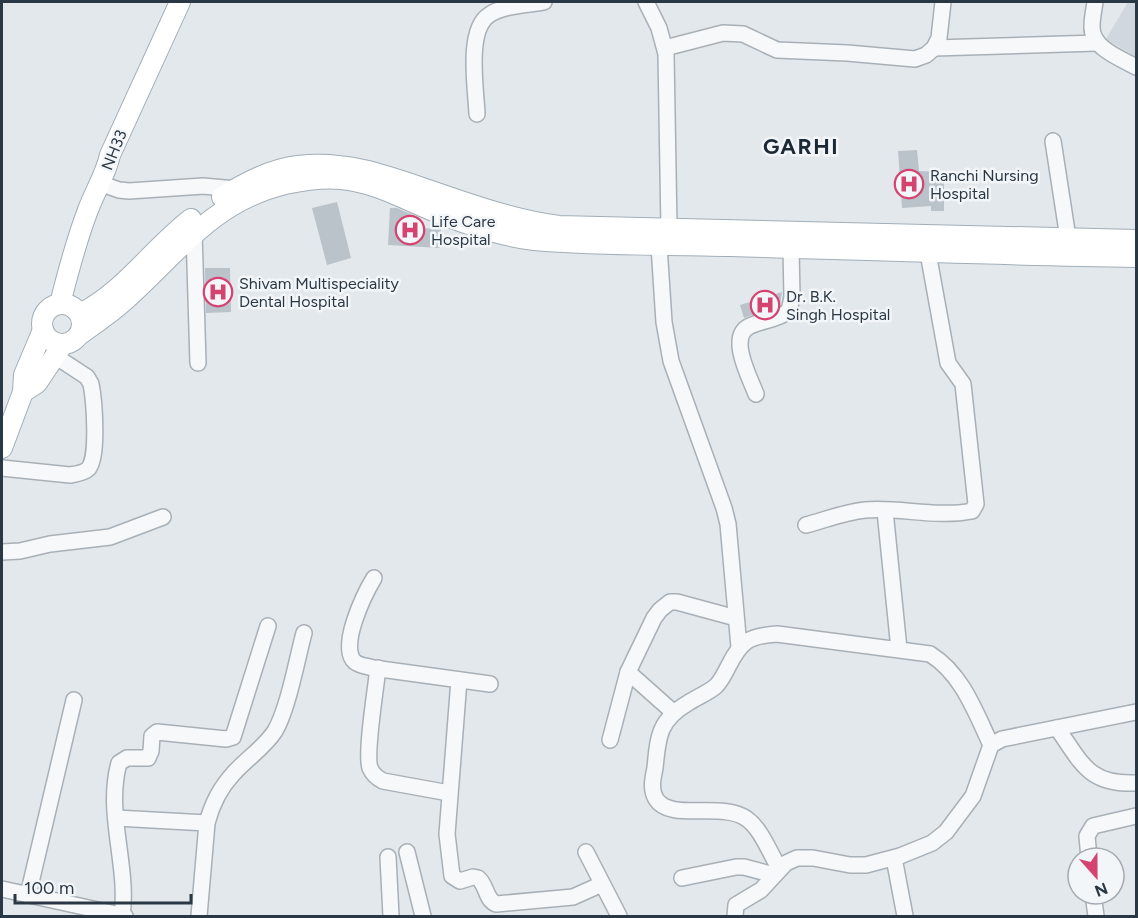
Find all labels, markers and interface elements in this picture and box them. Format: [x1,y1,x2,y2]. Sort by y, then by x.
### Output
street label: NH33 [97,127,131,173]
district label: GARHI [763,133,839,160]
place label: Ranchi Nursing Hospital [930,166,1039,203]
hospital icon: Ranchi Nursing Hospital [893,168,925,200]
place label: Life Care Hospital [431,212,496,249]
hospital icon: Life Care Hospital [394,214,426,246]
place label: Shivam Multispeciality Dental Hospital [239,274,400,311]
hospital icon: Shivam Multispeciality Dental Hospital [202,276,234,308]
place label: Dr. B.K. Singh Hospital [786,287,890,324]
hospital icon: Dr. B.K. Singh Hospital [749,289,781,321]
north arrow [1066,846,1126,906]
scale bar [15,867,190,905]
text: 100 m [24,877,74,899]
text: N [1092,878,1110,901]

